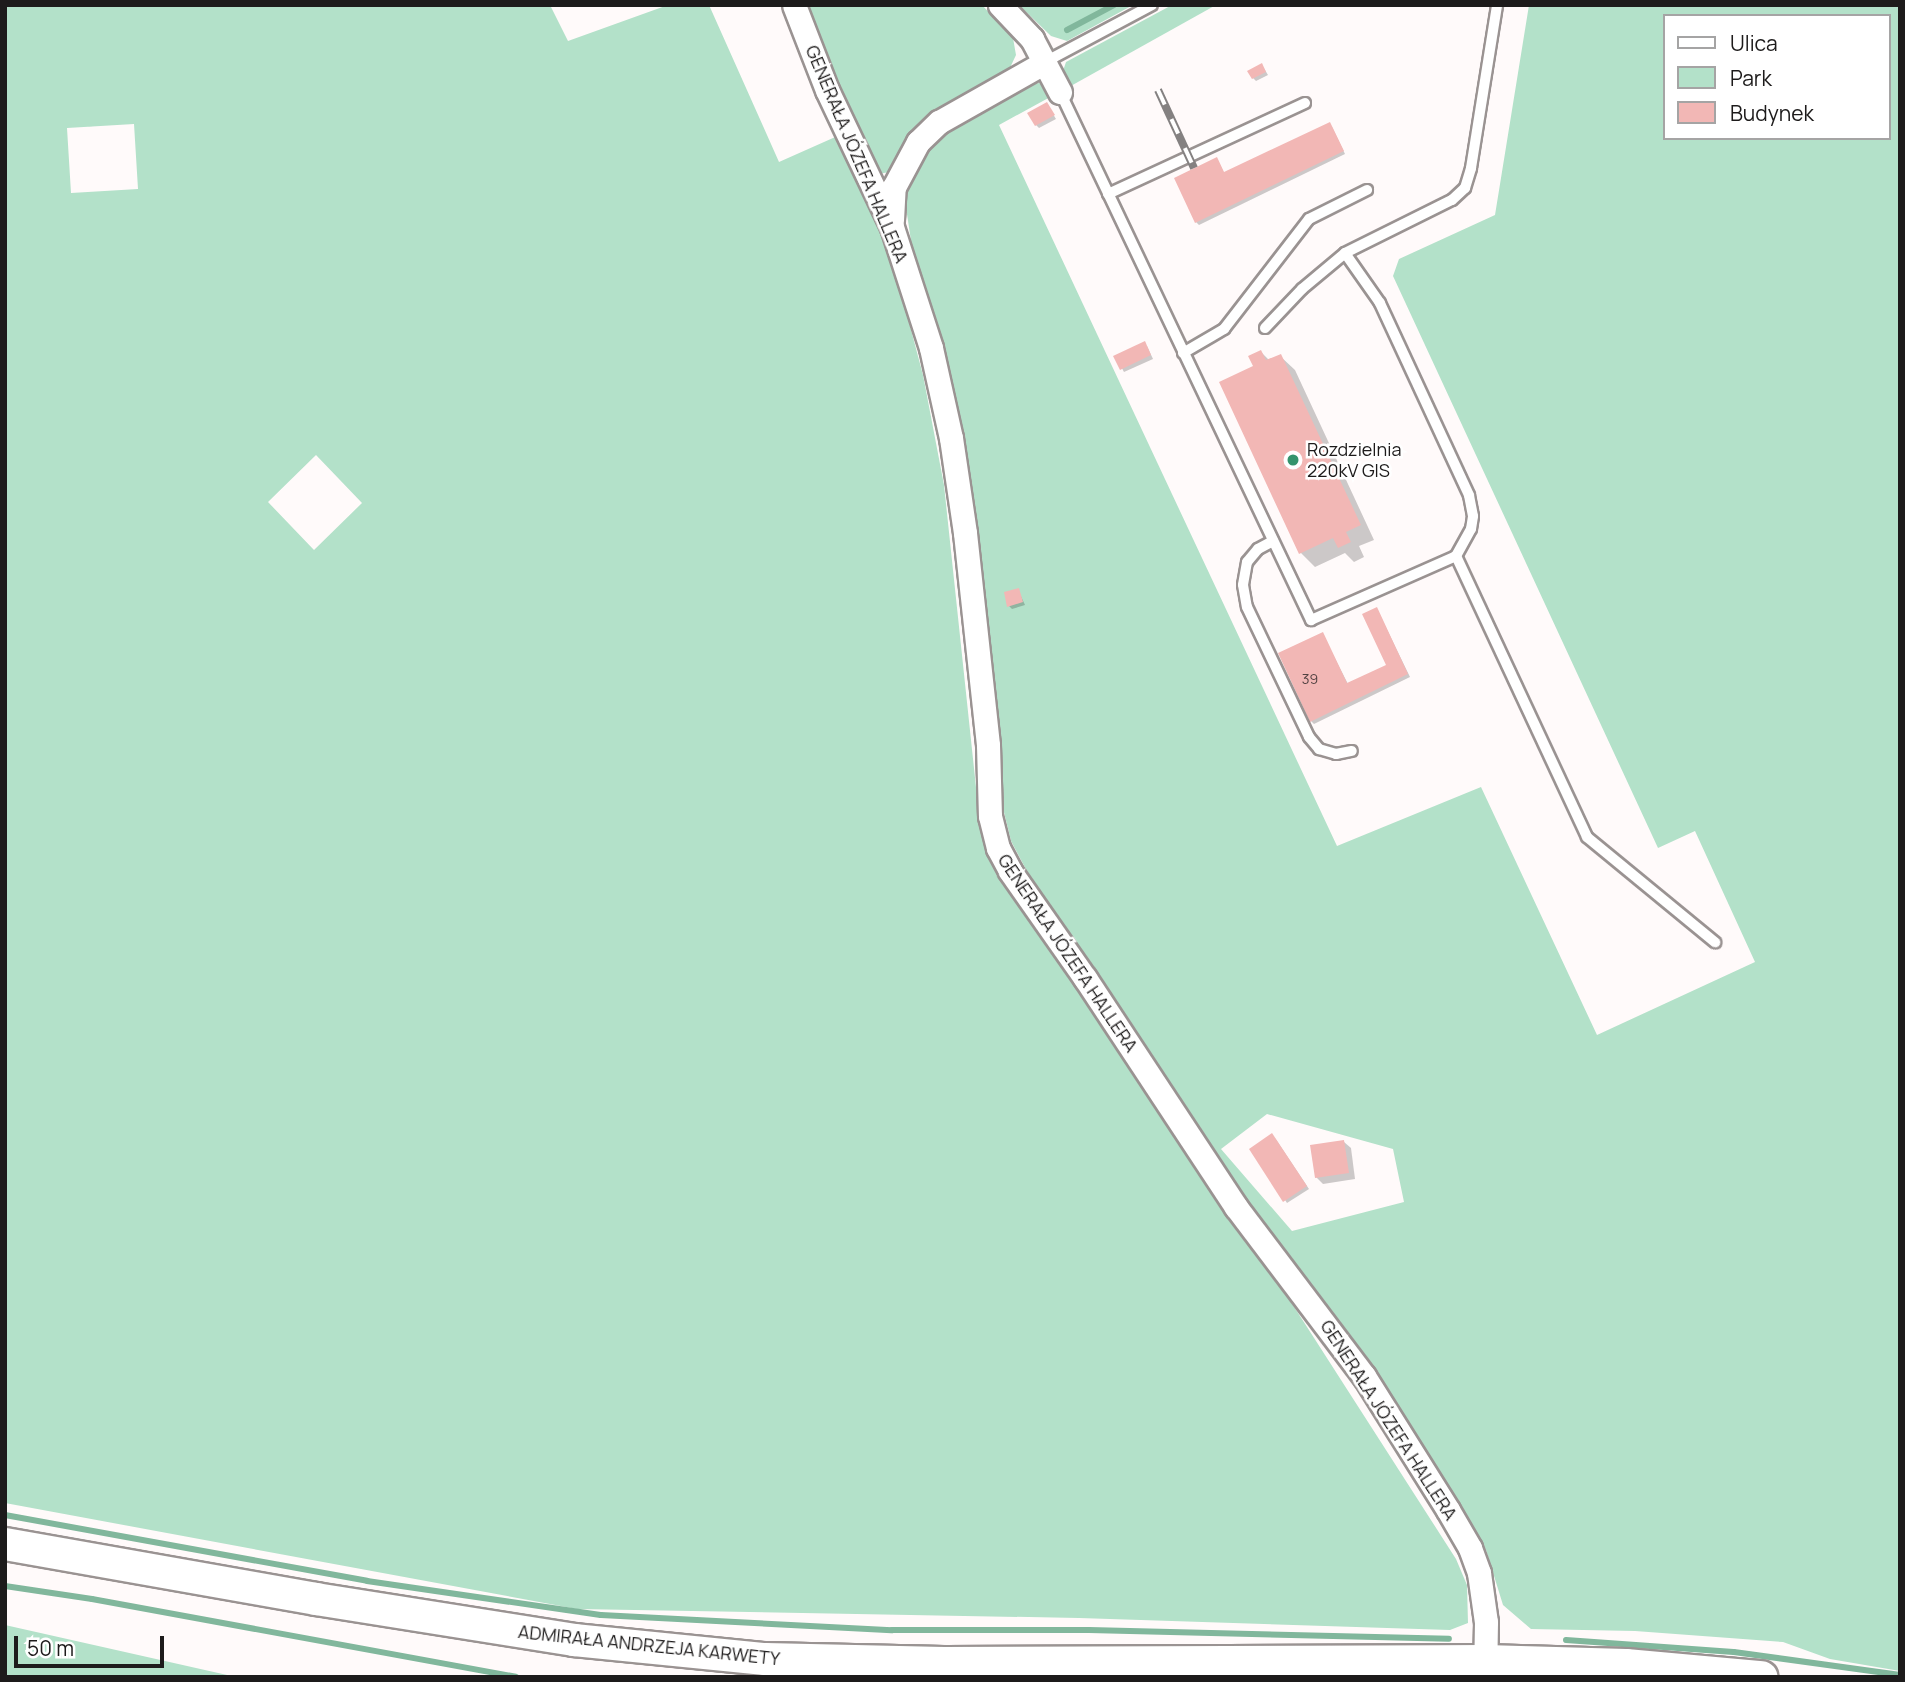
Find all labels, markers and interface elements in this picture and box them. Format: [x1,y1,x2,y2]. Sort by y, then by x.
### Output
legend [1664,14,1891,140]
text: Ulica [1730,29,1778,57]
street label: GENERAŁA JÓZEFA HALLERA [801,42,913,266]
text: Park [1730,64,1772,92]
text: Budynek [1730,99,1814,127]
place label: Rozdzielnia 220kV GIS [1307,439,1401,482]
marker: Rozdzielnia 220kV GIS [1285,452,1301,468]
house number: 39 [1302,671,1318,687]
street label: GENERAŁA JÓZEFA HALLERA [994,850,1142,1056]
street label: GENERAŁA JÓZEFA HALLERA [1316,1316,1462,1524]
street label: ADMIRAŁA ANDRZEJA KARWETY [517,1621,781,1669]
scale bar [18,1622,168,1666]
text: 50 m [27,1634,74,1662]

